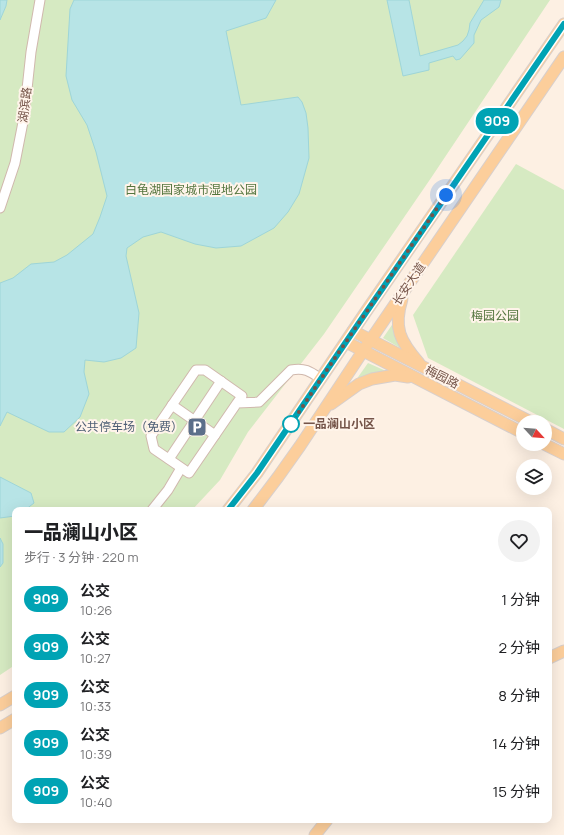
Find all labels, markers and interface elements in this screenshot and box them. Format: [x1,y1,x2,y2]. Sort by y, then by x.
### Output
street label: 湖滨路 [14,86,35,124]
line badge: 909 [474,108,520,134]
text: 909 [484,111,510,130]
park label: 白龟湖国家城市湿地公园 [125,181,257,198]
your location [436,185,456,205]
street label: 长安大道 [388,259,429,308]
park label: 梅园公园 [471,307,519,324]
street label: 梅园路 [422,361,462,392]
marker: 一品澜山小区 [282,415,300,433]
place label: 一品澜山小区 [303,415,375,432]
north arrow [516,415,552,451]
map controls [516,415,552,495]
parking icon: 公共停车场（免费） [186,416,208,438]
place label: 公共停车场（免费） [75,418,183,435]
button: layers [516,459,552,495]
text: 一品澜山小区 [24,519,138,545]
button: heart [498,520,540,562]
text: 步行 · 3 分钟 · 220 m [24,548,138,566]
text: 公交 [80,580,110,601]
text: 909 [33,589,59,608]
text: 1 分钟 [501,589,540,610]
text: 10:26 [80,601,112,619]
text: 公交 [80,628,110,649]
text: 909 [33,637,59,656]
text: 2 分钟 [498,637,540,658]
text: 10:27 [80,649,111,667]
text: 公交 [80,676,110,697]
text: 909 [33,685,59,704]
text: 8 分钟 [498,685,540,706]
text: 10:33 [80,697,111,715]
text: 公交 [80,724,110,745]
text: 909 [33,733,59,752]
text: 14 分钟 [492,733,540,754]
text: 10:39 [80,745,112,763]
text: 公交 [80,772,110,793]
text: 909 [33,781,59,800]
text: 15 分钟 [492,781,540,802]
text: 10:40 [80,793,112,811]

